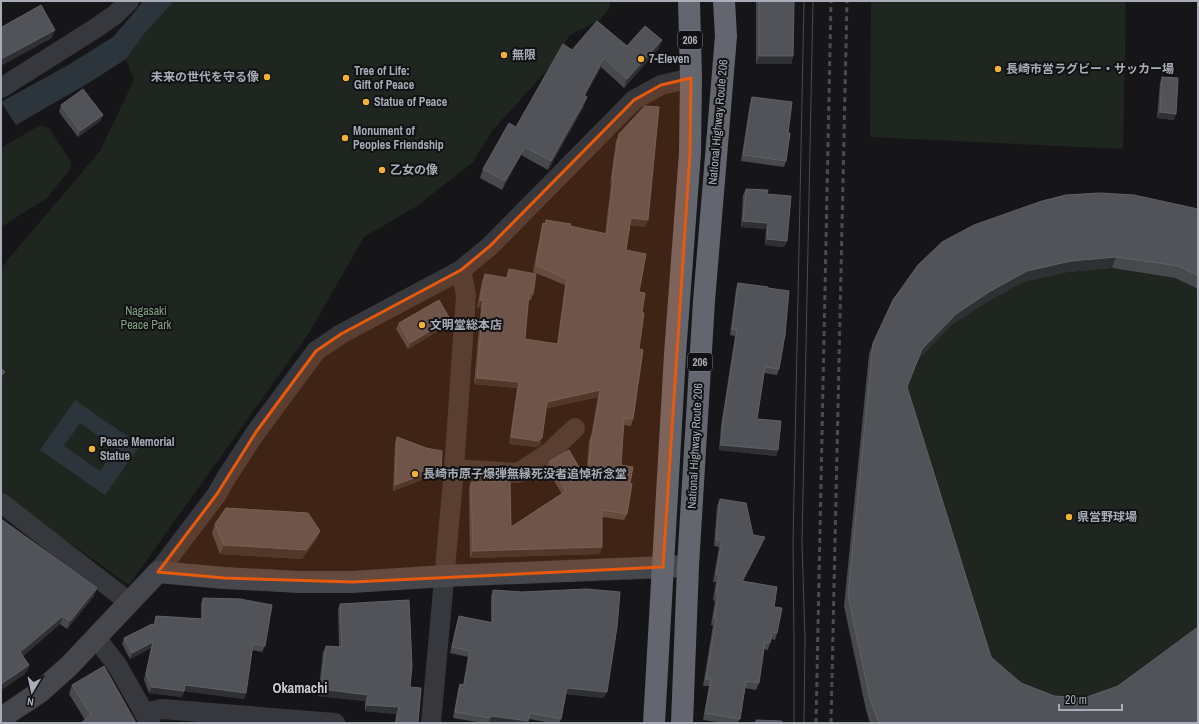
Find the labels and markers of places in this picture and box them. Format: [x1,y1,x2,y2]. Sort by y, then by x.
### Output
place label: 無限 [512,47,536,63]
marker: 無限 [499,50,509,60]
place label: 7-Eleven [649,51,689,67]
marker: 7-Eleven [636,54,646,64]
place label: 長崎市営ラグビー・サッカー場 [1006,61,1174,77]
place label: Tree of Life: Gift of Peace [354,63,415,93]
marker: 長崎市営ラグビー・サッカー場 [993,64,1003,74]
place label: 未来の世代を守る像 [151,69,259,85]
marker: 未来の世代を守る像 [262,72,272,82]
marker: Tree of Life: Gift of Peace [341,73,351,83]
place label: Statue of Peace [374,94,448,110]
marker: Statue of Peace [361,97,371,107]
place label: Monument of Peoples Friendship [353,123,444,153]
marker: Monument of Peoples Friendship [340,133,350,143]
place label: 乙女の像 [390,162,438,178]
marker: 乙女の像 [377,165,387,175]
place label: 文明堂総本店 [430,317,502,333]
marker: 文明堂総本店 [417,320,427,330]
place label: Peace Memorial Statue [100,434,175,464]
marker: Peace Memorial Statue [87,444,97,454]
place label: 長崎市原子爆弾無縁死没者追悼祈念堂 [423,466,627,482]
marker: 長崎市原子爆弾無縁死没者追悼祈念堂 [410,469,420,479]
place label: 県営野球場 [1077,509,1137,525]
marker: 県営野球場 [1064,512,1074,522]

